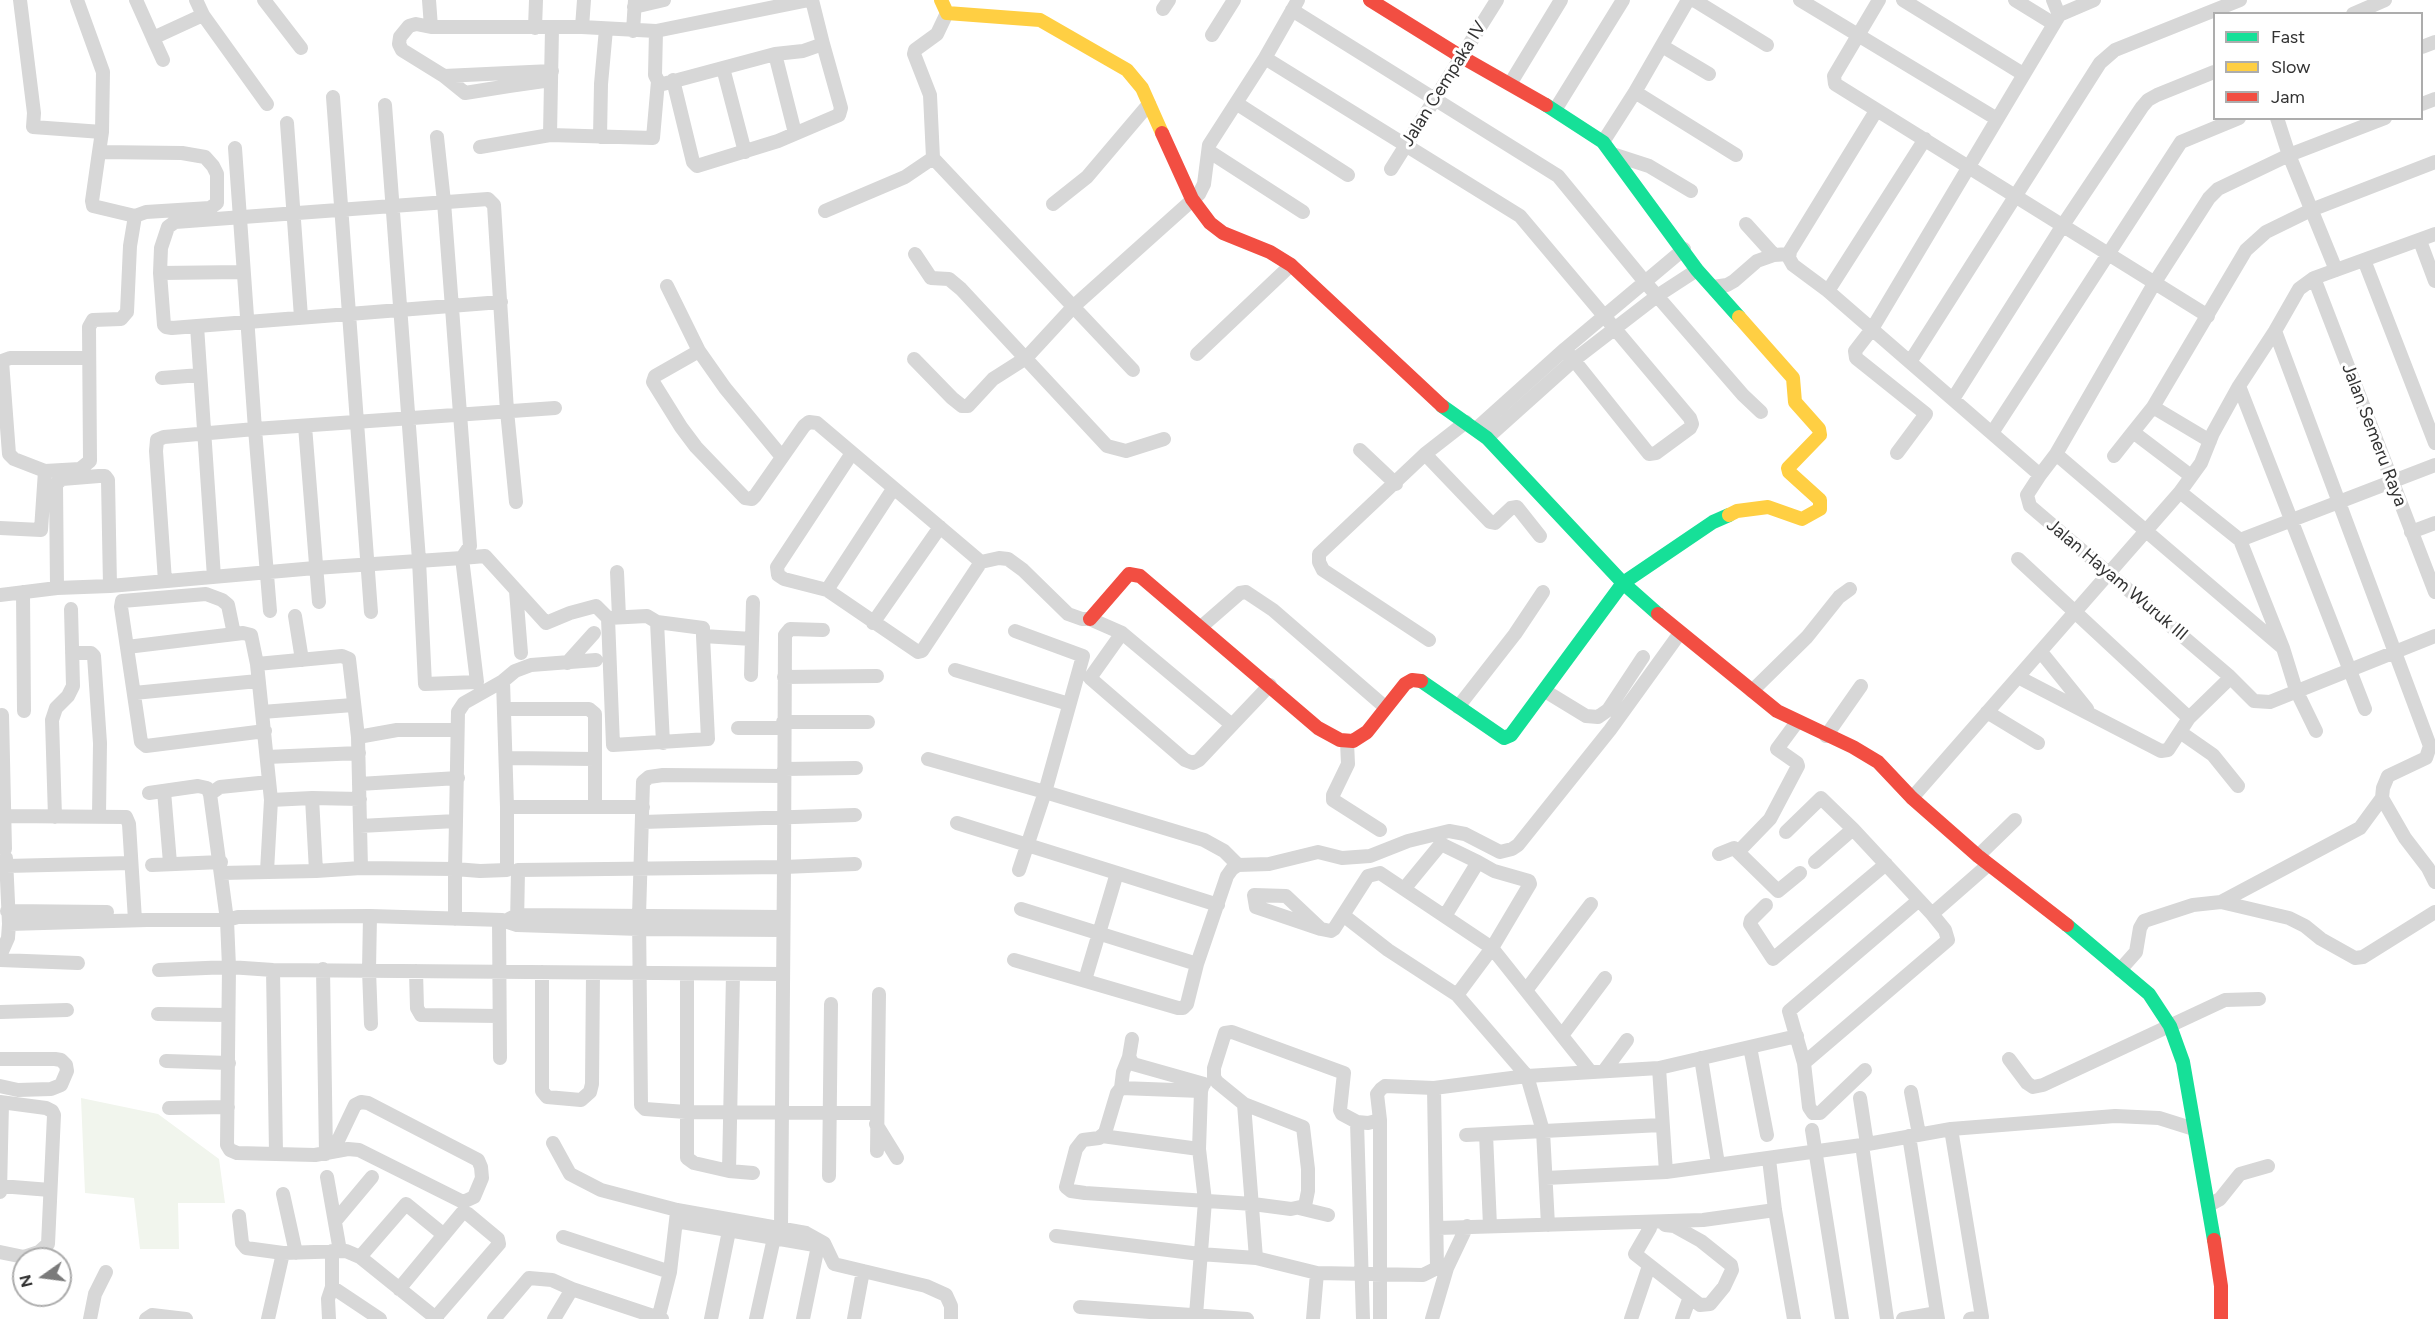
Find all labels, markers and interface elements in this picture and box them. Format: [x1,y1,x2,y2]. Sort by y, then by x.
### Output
legend [2213,12,2423,120]
street label: Jalan Cempaka IV [1397,17,1491,151]
text: Fast [2271,26,2305,48]
text: Slow [2271,56,2310,78]
text: Jam [2271,86,2305,108]
street label: Jalan Semeru Raya [2337,360,2411,510]
street label: Jalan Hayam Wuruk III [2042,515,2192,645]
north arrow [12,1247,72,1307]
text: N [15,1273,37,1289]

